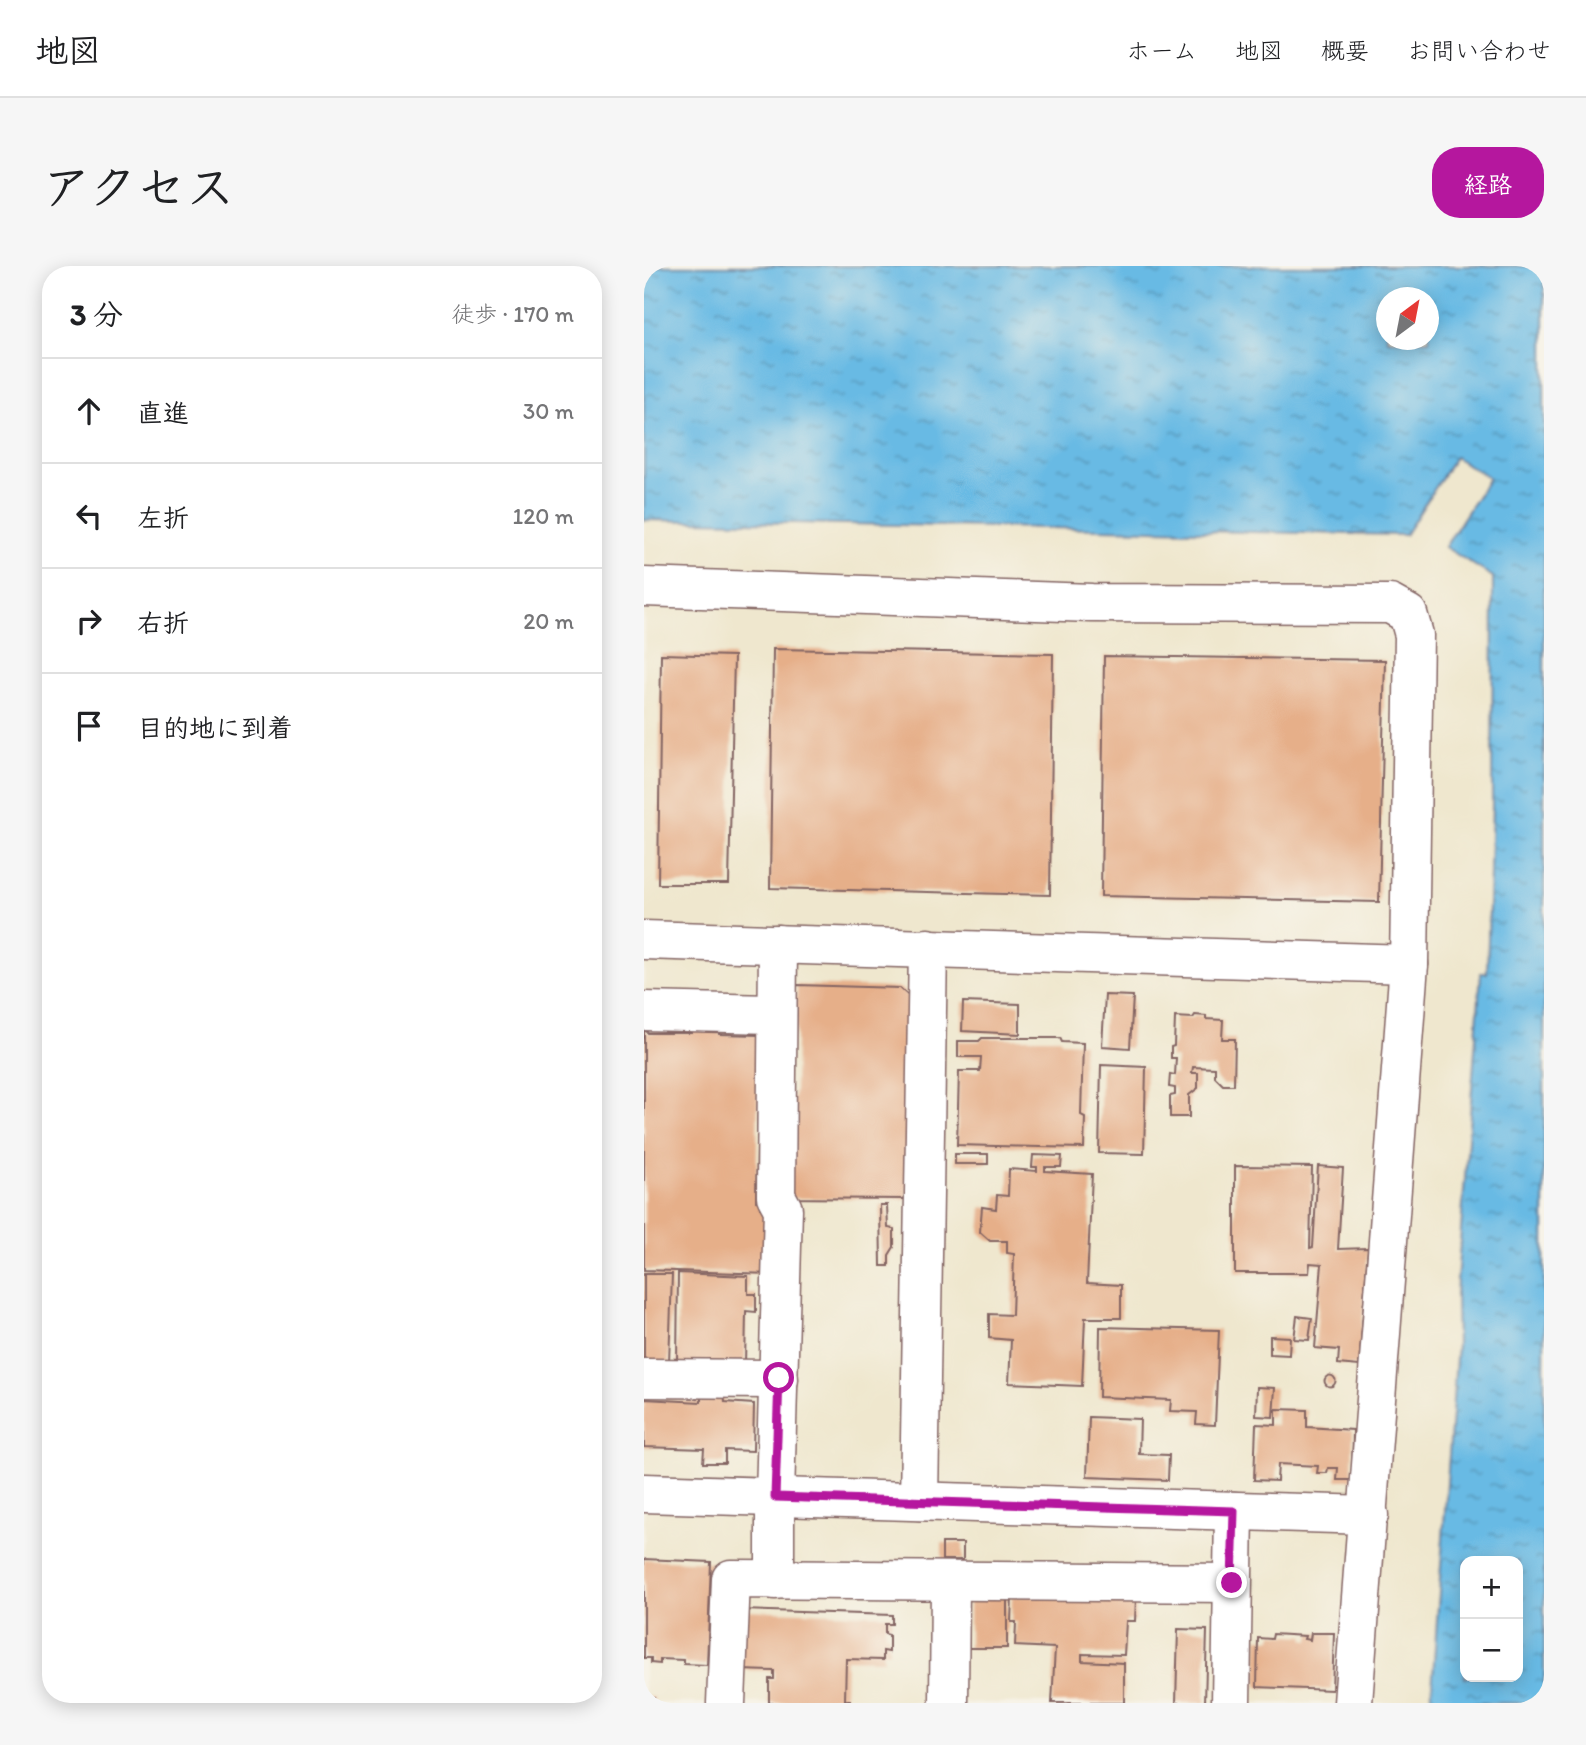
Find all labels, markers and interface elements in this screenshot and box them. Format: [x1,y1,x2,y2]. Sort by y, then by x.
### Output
text: 地図 [35,31,101,70]
text: ホーム [1126,36,1197,65]
text: 地図 [1235,36,1283,65]
text: 概要 [1321,36,1369,65]
text: お問い合わせ [1407,36,1551,65]
button: 経路 [1432,147,1544,218]
text: アクセス [42,157,235,216]
north arrow [1376,287,1439,350]
text: 3 分 [70,296,123,333]
text: 徒歩 · 170 m [451,300,574,328]
icon: ahead [70,392,108,430]
text: 直進 [137,397,189,429]
text: 30 m [523,397,574,425]
icon: left [70,497,108,535]
text: 左折 [137,502,189,534]
text: 120 m [513,502,574,530]
icon: right [70,602,108,640]
text: 右折 [137,607,189,639]
text: 20 m [523,607,574,635]
icon: arrive [70,707,108,745]
text: 目的地に到着 [137,712,293,744]
route start [763,1362,794,1393]
map controls [1460,1556,1523,1682]
button: + [1460,1556,1523,1619]
route end [1216,1567,1247,1598]
button: − [1460,1619,1523,1682]

